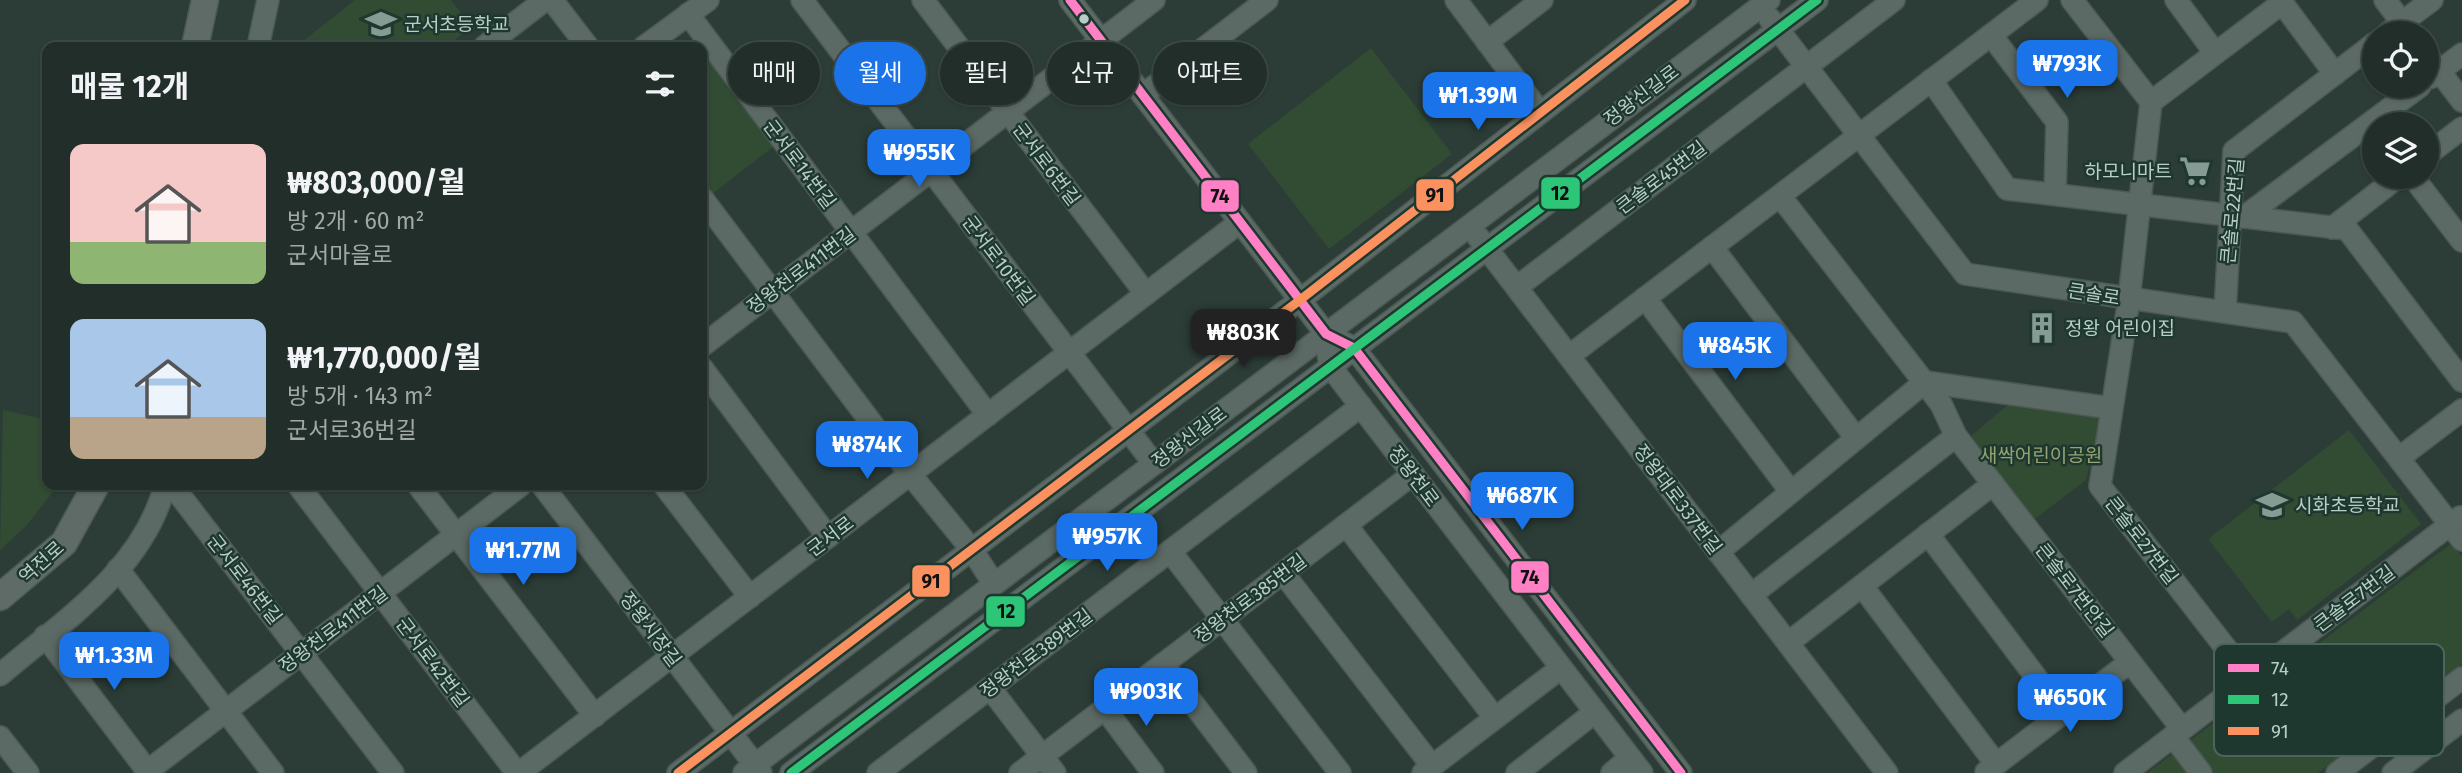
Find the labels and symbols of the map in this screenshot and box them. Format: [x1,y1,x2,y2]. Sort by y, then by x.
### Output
school or university icon: 군서초등학교 [364,7,398,41]
unlabelled marker [1077,12,1091,26]
place label: 군서초등학교 [404,13,509,36]
pin: ₩793K [2018,41,2116,100]
street label: 정왕신길로 [1599,60,1683,131]
pin: ₩1.39M [1421,72,1535,132]
street label: 군서로14번길 [759,115,841,213]
street label: 군서로6번길 [1008,118,1085,210]
pin: ₩955K [870,130,968,189]
street label: 큰솔로45번길 [1612,136,1711,219]
supermarket icon: 하모니마트 [2178,154,2212,188]
street label: 큰솔로22번길 [2216,157,2249,265]
place label: 하모니마트 [2085,160,2172,183]
line badge: 12 [1540,176,1581,210]
line badge: 91 [1415,178,1455,212]
line badge: 74 [1200,179,1240,213]
text: 12 [1551,182,1569,205]
text: 91 [1425,184,1445,207]
text: 74 [1211,185,1230,208]
street label: 군서로10번길 [957,211,1040,310]
street label: 정왕천로411번길 [742,222,860,319]
street label: 큰솔로 [2066,279,2122,310]
pin: ₩803K [1194,310,1292,369]
building icon: 정왕 어린이집 [2025,311,2059,345]
place label: 정왕 어린이집 [2065,317,2175,340]
pin: ₩845K [1686,322,1784,382]
street label: 정왕신길로 [1147,402,1231,473]
pin: ₩874K [818,421,916,481]
street label: 정왕대로337번길 [1629,440,1727,559]
street label: 정왕천로 [1383,441,1444,511]
park label: 새싹어린이공원 [1980,444,2102,467]
pin: ₩687K [1473,472,1571,532]
school or university icon: 시화초등학교 [2255,488,2289,522]
street label: 큰솔로27번길 [2100,492,2183,589]
place label: 시화초등학교 [2295,494,2400,517]
street label: 군서로 [802,511,858,561]
pin: ₩957K [1058,514,1156,573]
pin: ₩1.77M [466,528,580,587]
street label: 군서로46번길 [202,530,287,629]
street label: 역전로 [14,536,69,588]
street label: 큰솔로7번안길 [2031,539,2119,642]
street label: 정왕천로385번길 [1190,549,1311,648]
line badge: 74 [1510,560,1550,594]
street label: 큰솔로7번길 [2309,560,2399,636]
line badge: 91 [911,564,951,598]
text: 74 [1521,566,1540,589]
text: 91 [921,570,941,593]
street label: 정왕천로411번길 [274,581,392,678]
street label: 정왕시장길 [615,587,686,671]
line badge: 12 [985,595,1026,628]
text: 12 [997,600,1015,623]
street label: 정왕천로389번길 [976,604,1097,703]
street label: 군서로42번길 [391,613,474,712]
pin: ₩1.33M [57,632,171,692]
legend [2214,644,2444,756]
text: 74 [2271,657,2289,680]
pin: ₩903K [1097,668,1195,728]
pin: ₩650K [2021,674,2119,734]
text: 12 [2271,688,2289,711]
text: 91 [2271,720,2289,743]

